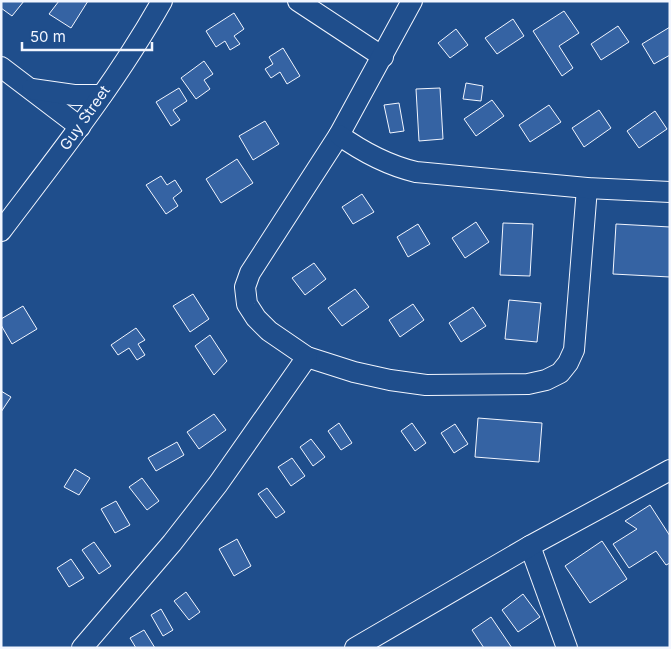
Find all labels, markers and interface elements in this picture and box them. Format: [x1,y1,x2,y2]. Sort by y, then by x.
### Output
scale bar [22,20,152,52]
text: 50 m [30,27,66,46]
street label: Guy Street [55,81,114,154]

